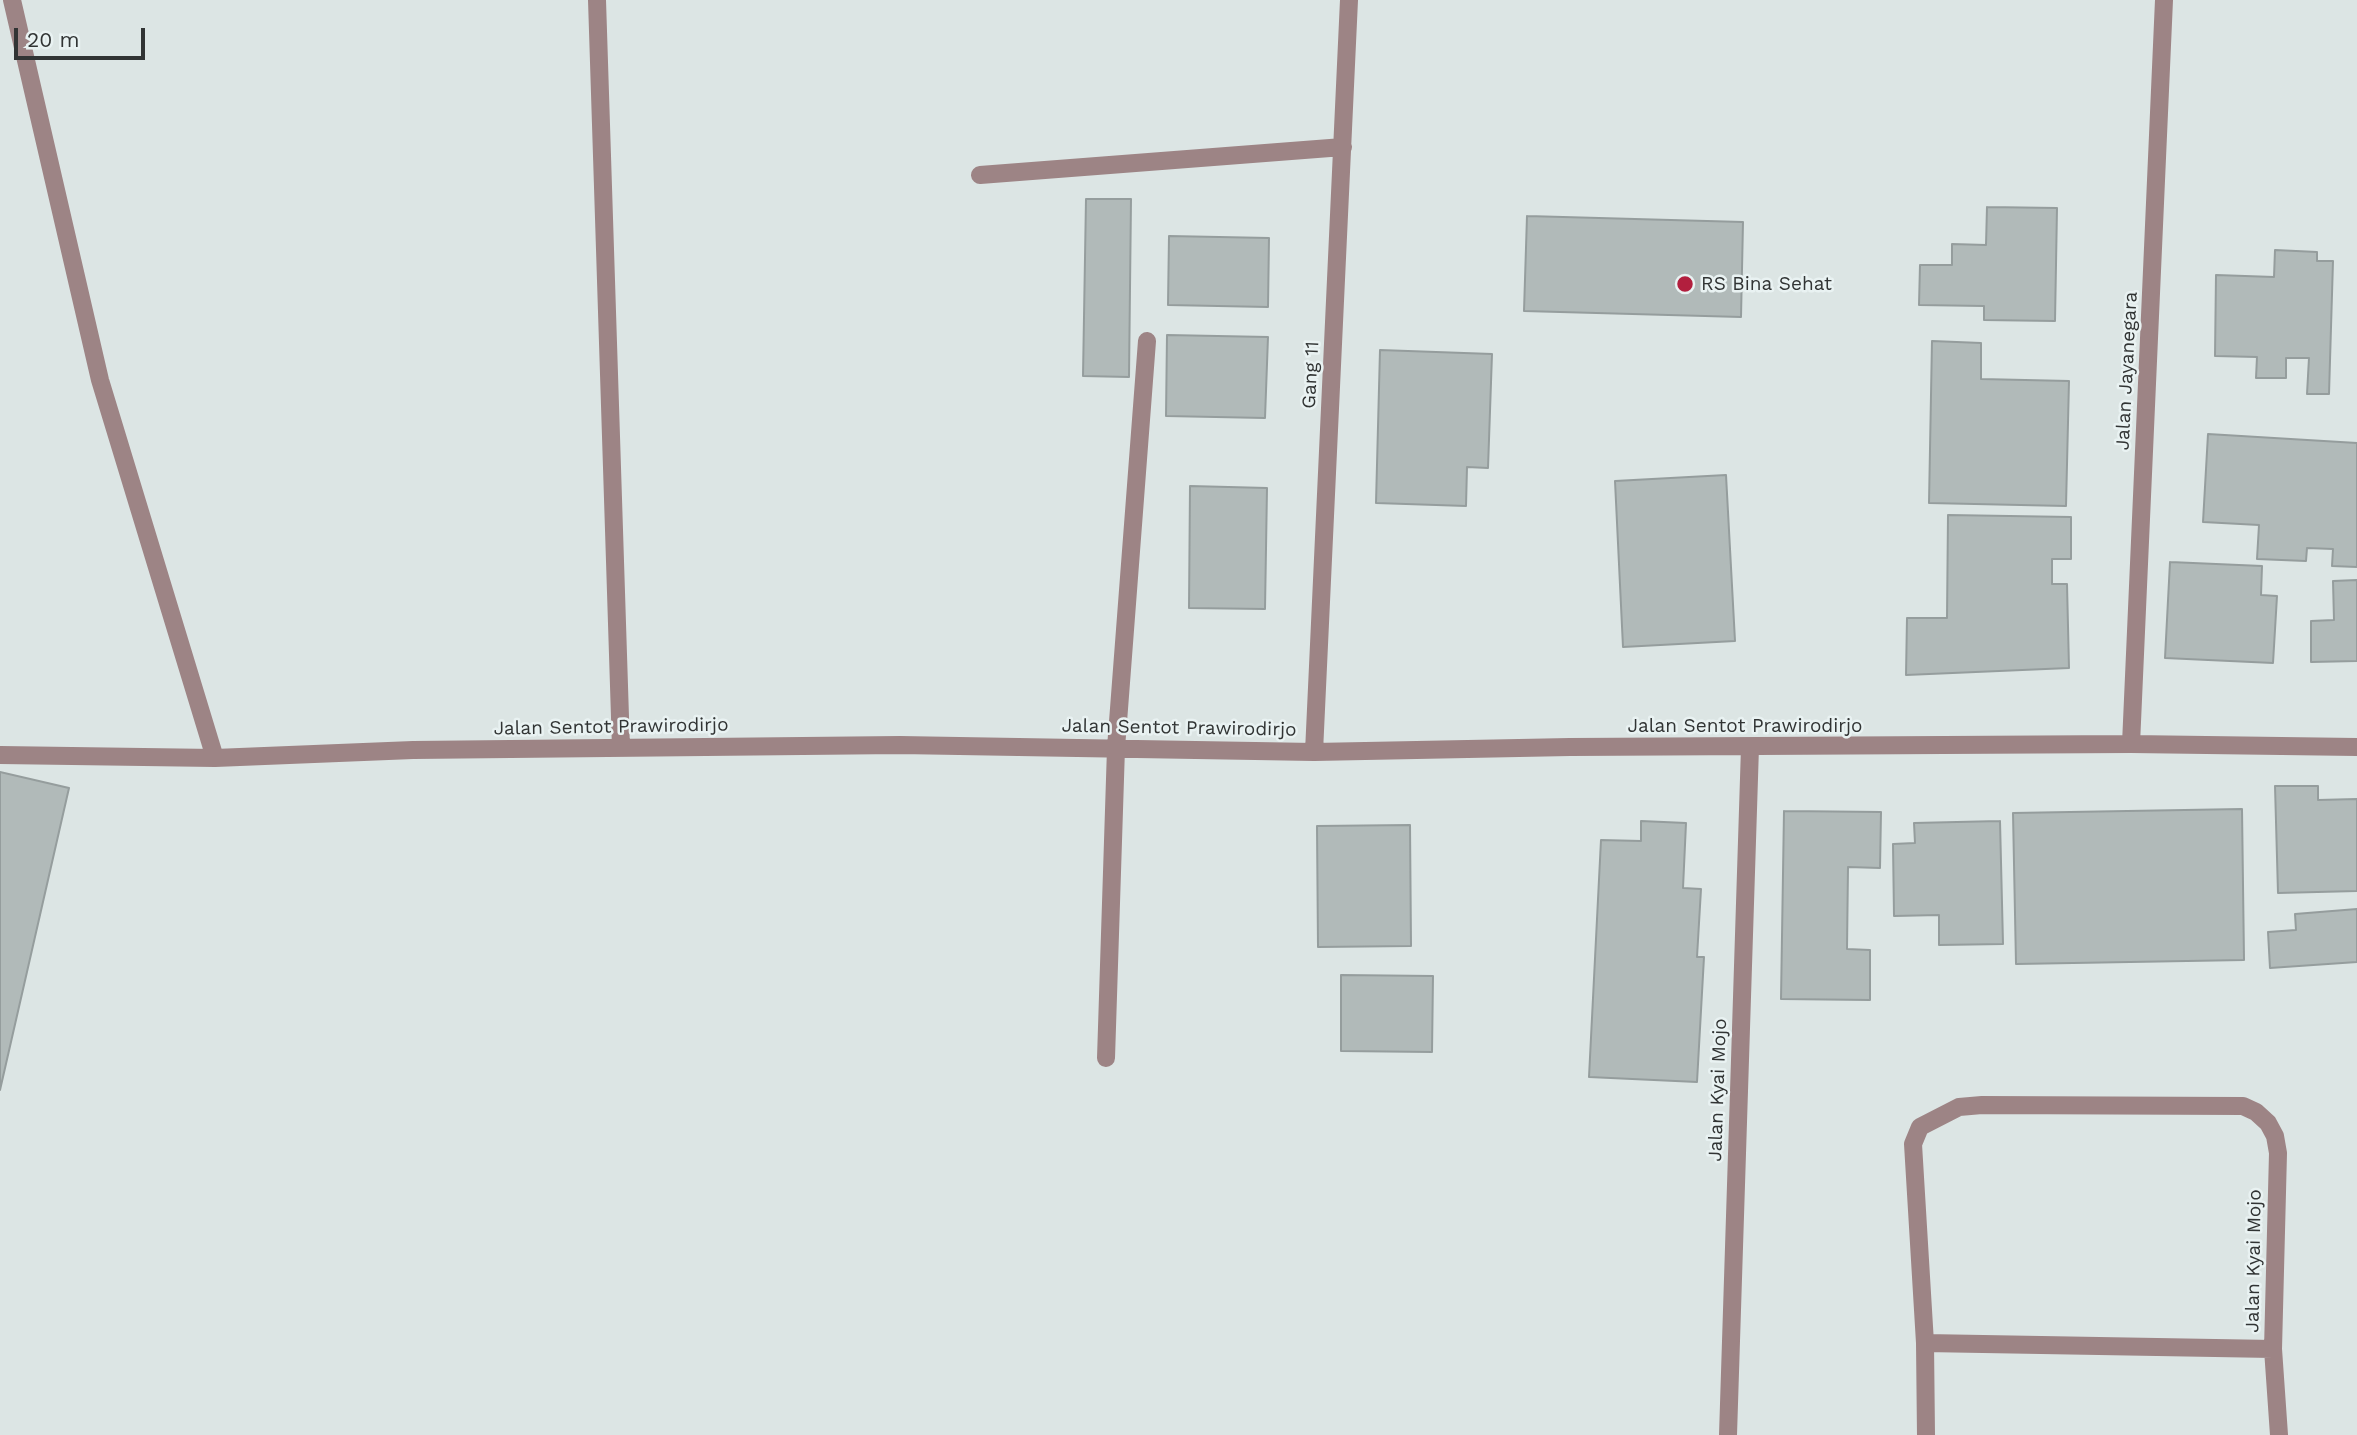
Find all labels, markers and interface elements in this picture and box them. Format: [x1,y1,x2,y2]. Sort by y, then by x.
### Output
scale bar [18,14,149,58]
text: 20 m [27,27,79,52]
place label: RS Bina Sehat [1701,273,1832,295]
marker: RS Bina Sehat [1675,274,1695,294]
street label: Jalan Jayanegara [2111,291,2143,451]
street label: Gang 11 [1298,341,1324,409]
street label: Jalan Sentot Prawirodirjo [493,714,729,740]
street label: Jalan Sentot Prawirodirjo [1061,715,1297,741]
street label: Jalan Sentot Prawirodirjo [1628,715,1862,737]
street label: Jalan Kyai Mojo [1704,1018,1732,1162]
street label: Jalan Kyai Mojo [2241,1189,2267,1333]

